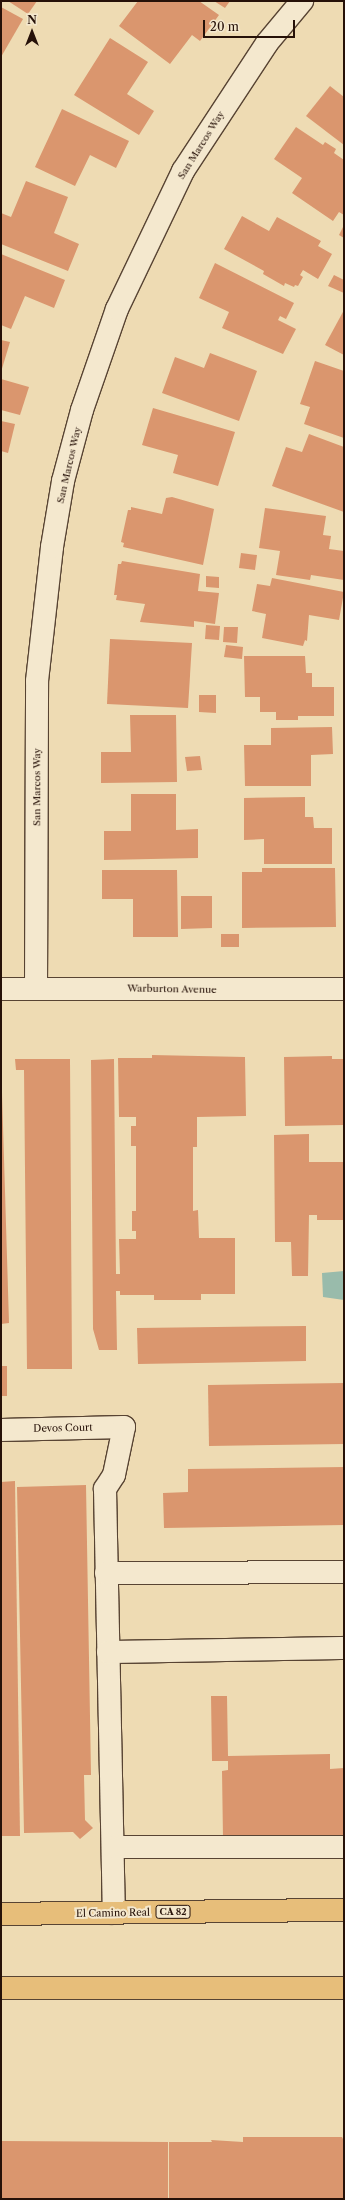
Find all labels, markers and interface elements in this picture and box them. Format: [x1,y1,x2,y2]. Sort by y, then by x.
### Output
north arrow [12,12,52,52]
scale bar [205,12,297,38]
text: N [27,13,37,27]
text: 20 m [210,19,239,34]
street label: San Marcos Way [175,109,227,181]
street label: San Marcos Way [54,425,84,505]
street label: San Marcos Way [31,748,43,826]
street label: Warburton Avenue [127,982,217,996]
street label: Devos Court [33,1421,93,1435]
road number: CA 82 [155,1905,191,1919]
street label: El Camino Real [76,1906,150,1920]

